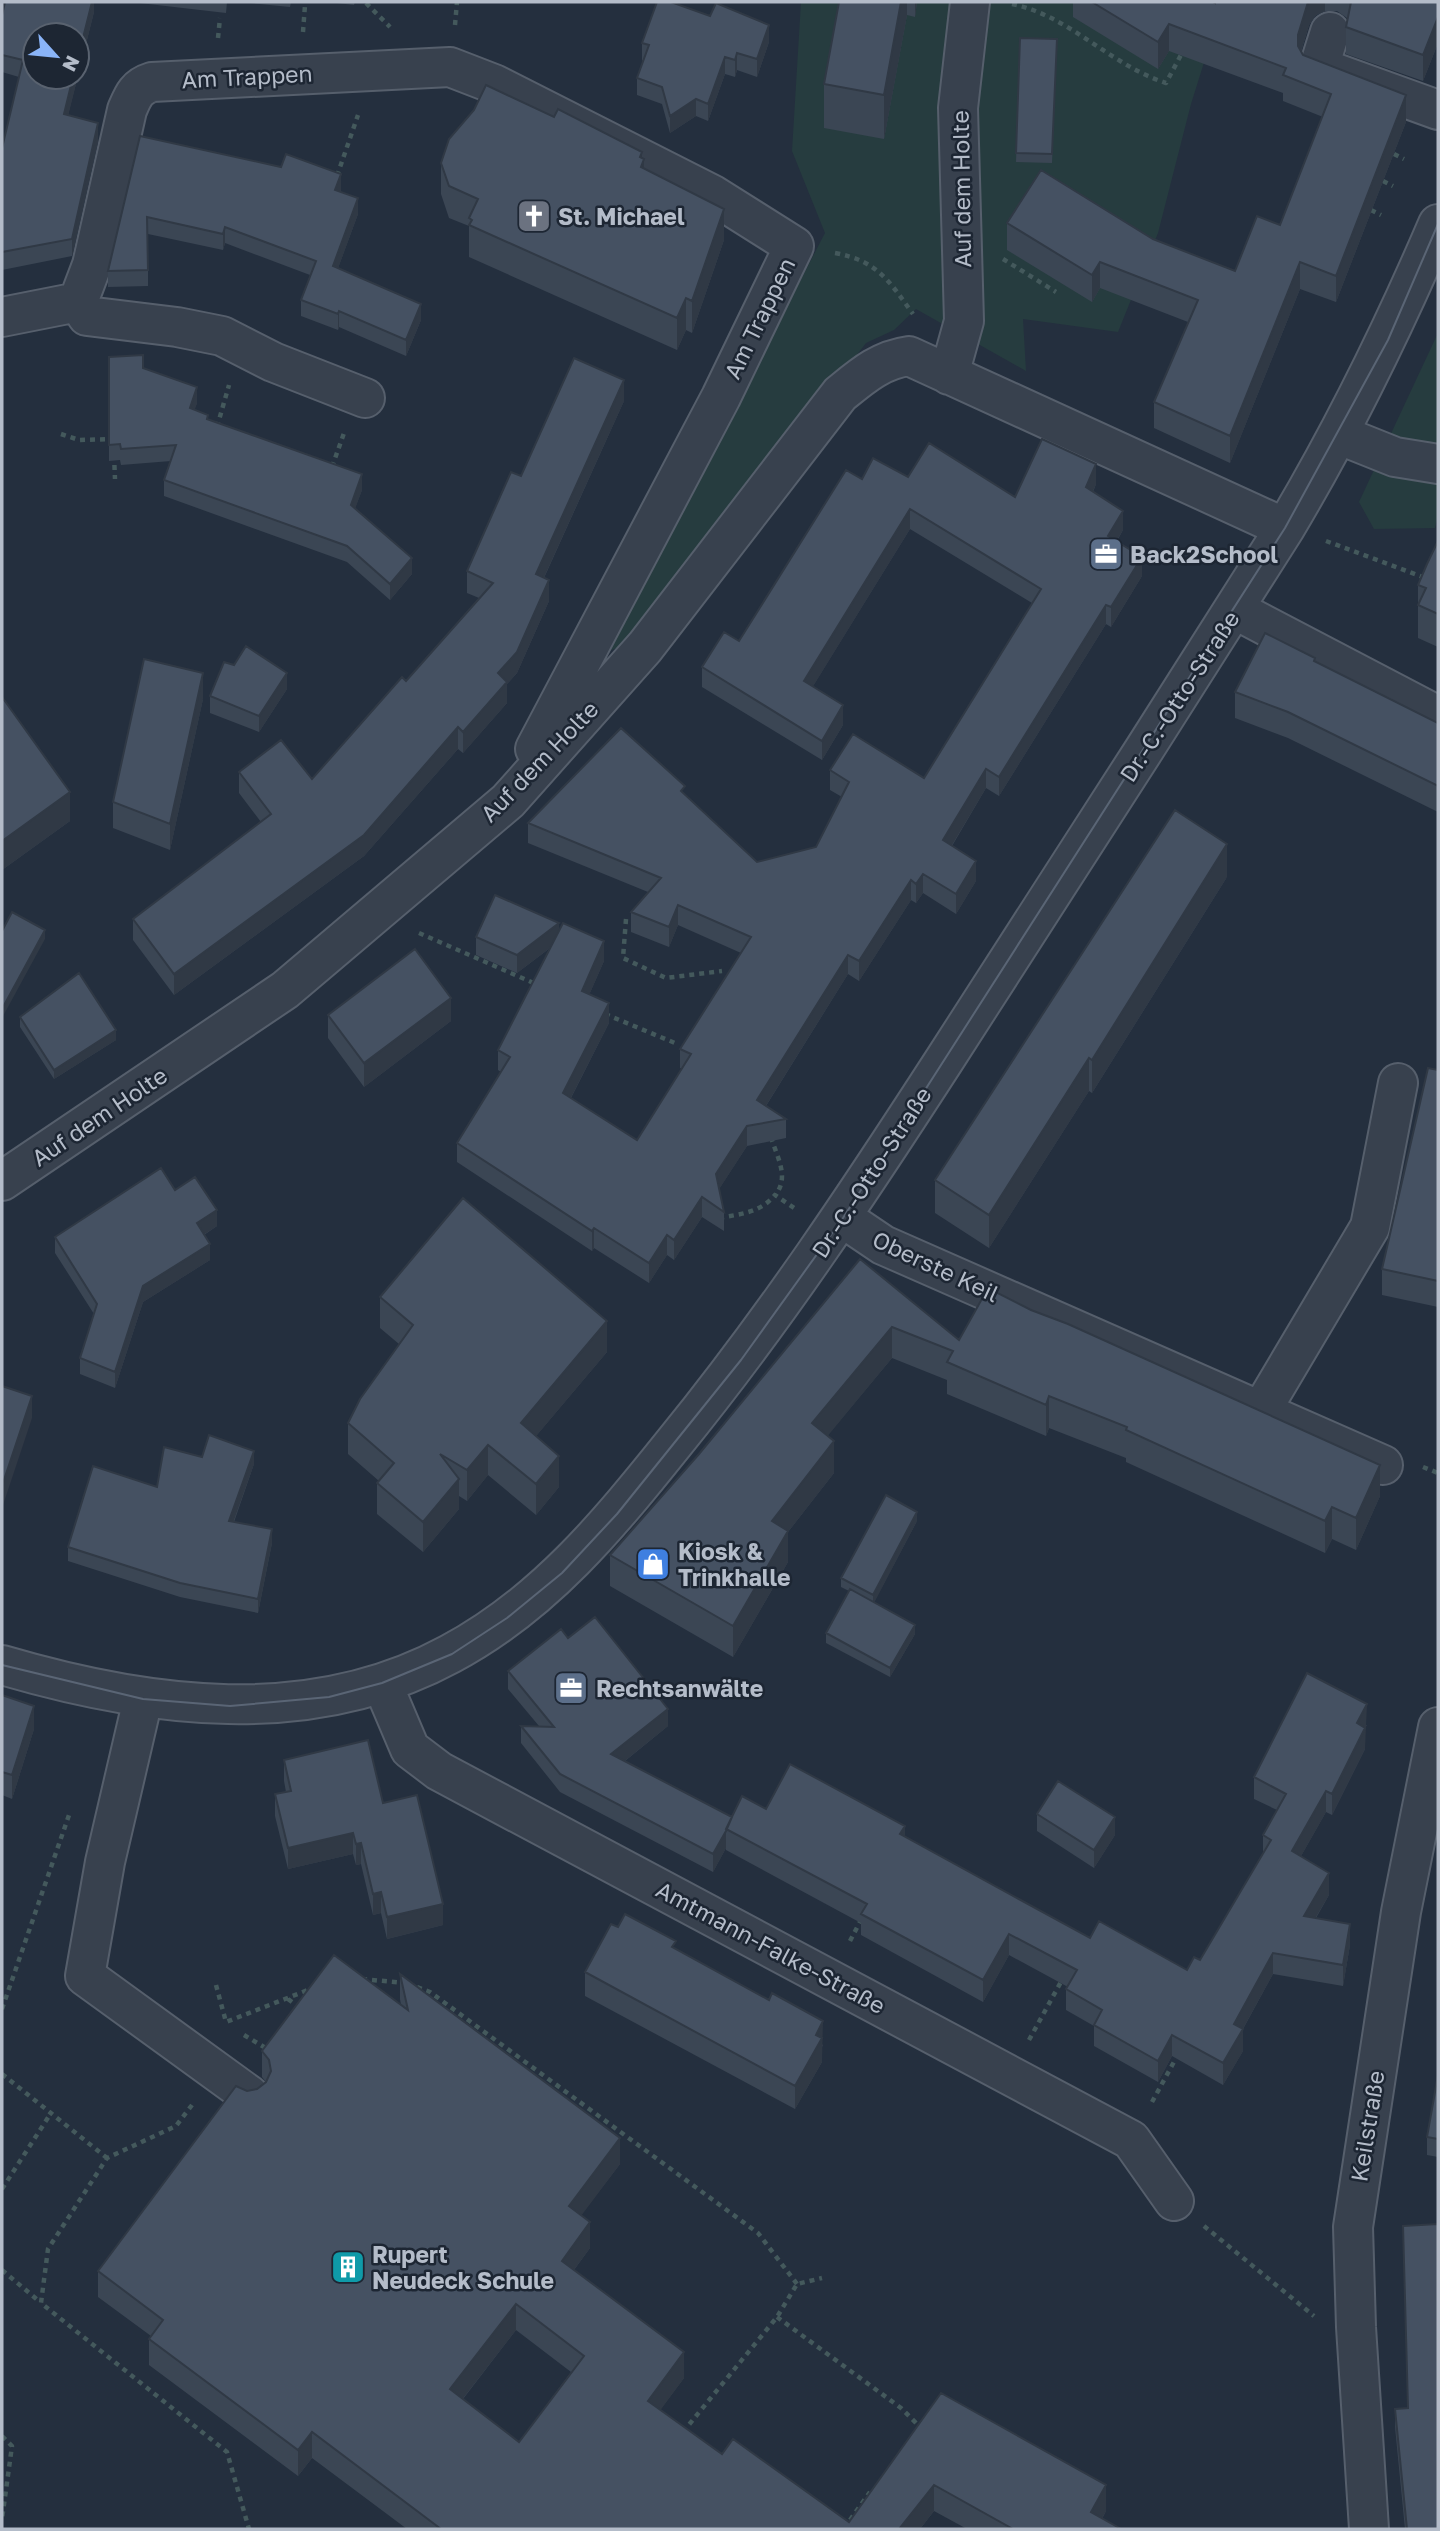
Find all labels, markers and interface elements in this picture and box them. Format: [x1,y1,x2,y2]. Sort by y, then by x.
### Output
north arrow [21,21,91,91]
text: N [58,52,85,76]
street label: Am Trappen [181,59,313,93]
street label: Auf dem Holte [946,110,976,268]
church icon: St. Michael [515,197,553,235]
place label: St. Michael [558,202,685,230]
street label: Am Trappen [718,253,800,383]
office icon: Back2School [1087,535,1125,573]
place label: Back2School [1130,540,1278,568]
street label: Dr.-C.-Otto-Straße [1113,605,1245,787]
street label: Auf dem Holte [474,695,604,827]
street label: Auf dem Holte [26,1060,172,1172]
street label: Dr.-C.-Otto-Straße [805,1081,937,1263]
street label: Oberste Keil [868,1225,1004,1307]
place label: Kiosk & Trinkhalle [678,1537,791,1591]
shop icon: Kiosk & Trinkhalle [634,1545,672,1583]
office icon: Rechtsanwälte [552,1669,590,1707]
place label: Rechtsanwälte [596,1674,763,1702]
street label: Amtmann-Falke-Straße [652,1875,890,2019]
street label: Keilstraße [1344,2068,1390,2184]
place label: Rupert Neudeck Schule [372,2240,554,2294]
building icon: Rupert Neudeck Schule [329,2248,367,2286]

